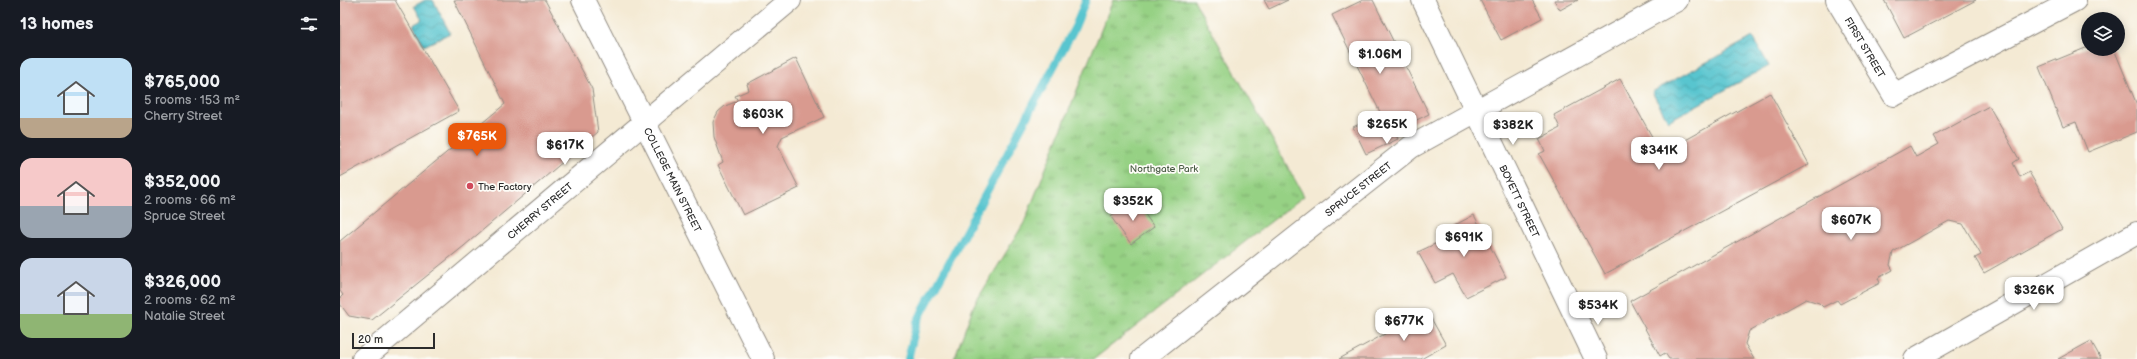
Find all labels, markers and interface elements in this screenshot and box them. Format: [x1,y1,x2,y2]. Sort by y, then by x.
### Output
map controls [2081,12,2125,56]
button: layers [2081,12,2125,56]
icon: filters [298,13,320,35]
text: 13 homes [20,14,93,34]
street label: FIRST STREET [1842,15,1887,80]
pin: $1.06M [1347,41,1413,75]
text: $1.06M [1358,46,1402,62]
text: $765,000 [144,72,220,92]
icon: home [52,74,100,122]
text: 5 rooms · 153 m² [144,92,240,108]
pin: $603K [735,101,791,135]
text: $603K [743,106,783,122]
text: Cherry Street [144,108,222,124]
pin: $265K [1359,111,1415,145]
pin: $382K [1485,112,1541,146]
text: $265K [1367,116,1407,132]
text: $382K [1493,117,1533,133]
pin: $765K [449,123,505,157]
street label: COLLEGE MAIN STREET [641,126,703,235]
text: $765K [457,128,497,144]
pin: $617K [537,132,593,166]
text: $617K [546,137,584,153]
pin: $341K [1631,137,1687,171]
text: $341K [1640,142,1678,158]
street label: SPRUCE STREET [1323,160,1394,219]
park label: Northgate Park [1130,163,1198,175]
street label: BOYETT STREET [1496,163,1542,240]
text: $352,000 [144,172,221,192]
icon: home [52,174,100,222]
street label: CHERRY STREET [505,180,576,242]
marker: The Factory [465,181,475,191]
place label: The Factory [478,181,532,193]
pin: $352K [1105,188,1161,222]
text: 2 rooms · 66 m² [144,192,236,208]
text: $352K [1113,193,1153,209]
pin: $607K [1823,207,1879,241]
text: Spruce Street [144,208,225,224]
text: $607K [1831,212,1871,228]
pin: $691K [1436,224,1492,258]
text: $691K [1445,229,1483,245]
text: $326,000 [144,272,221,292]
icon: home [52,274,100,322]
pin: $326K [2006,277,2062,311]
text: $326K [2014,282,2054,298]
text: 2 rooms · 62 m² [144,292,236,308]
pin: $534K [1570,292,1626,326]
text: $534K [1578,297,1618,313]
text: Natalie Street [144,308,225,324]
pin: $677K [1376,308,1432,342]
text: $677K [1384,313,1424,329]
scale bar [352,331,435,350]
text: 20 m [358,333,383,346]

